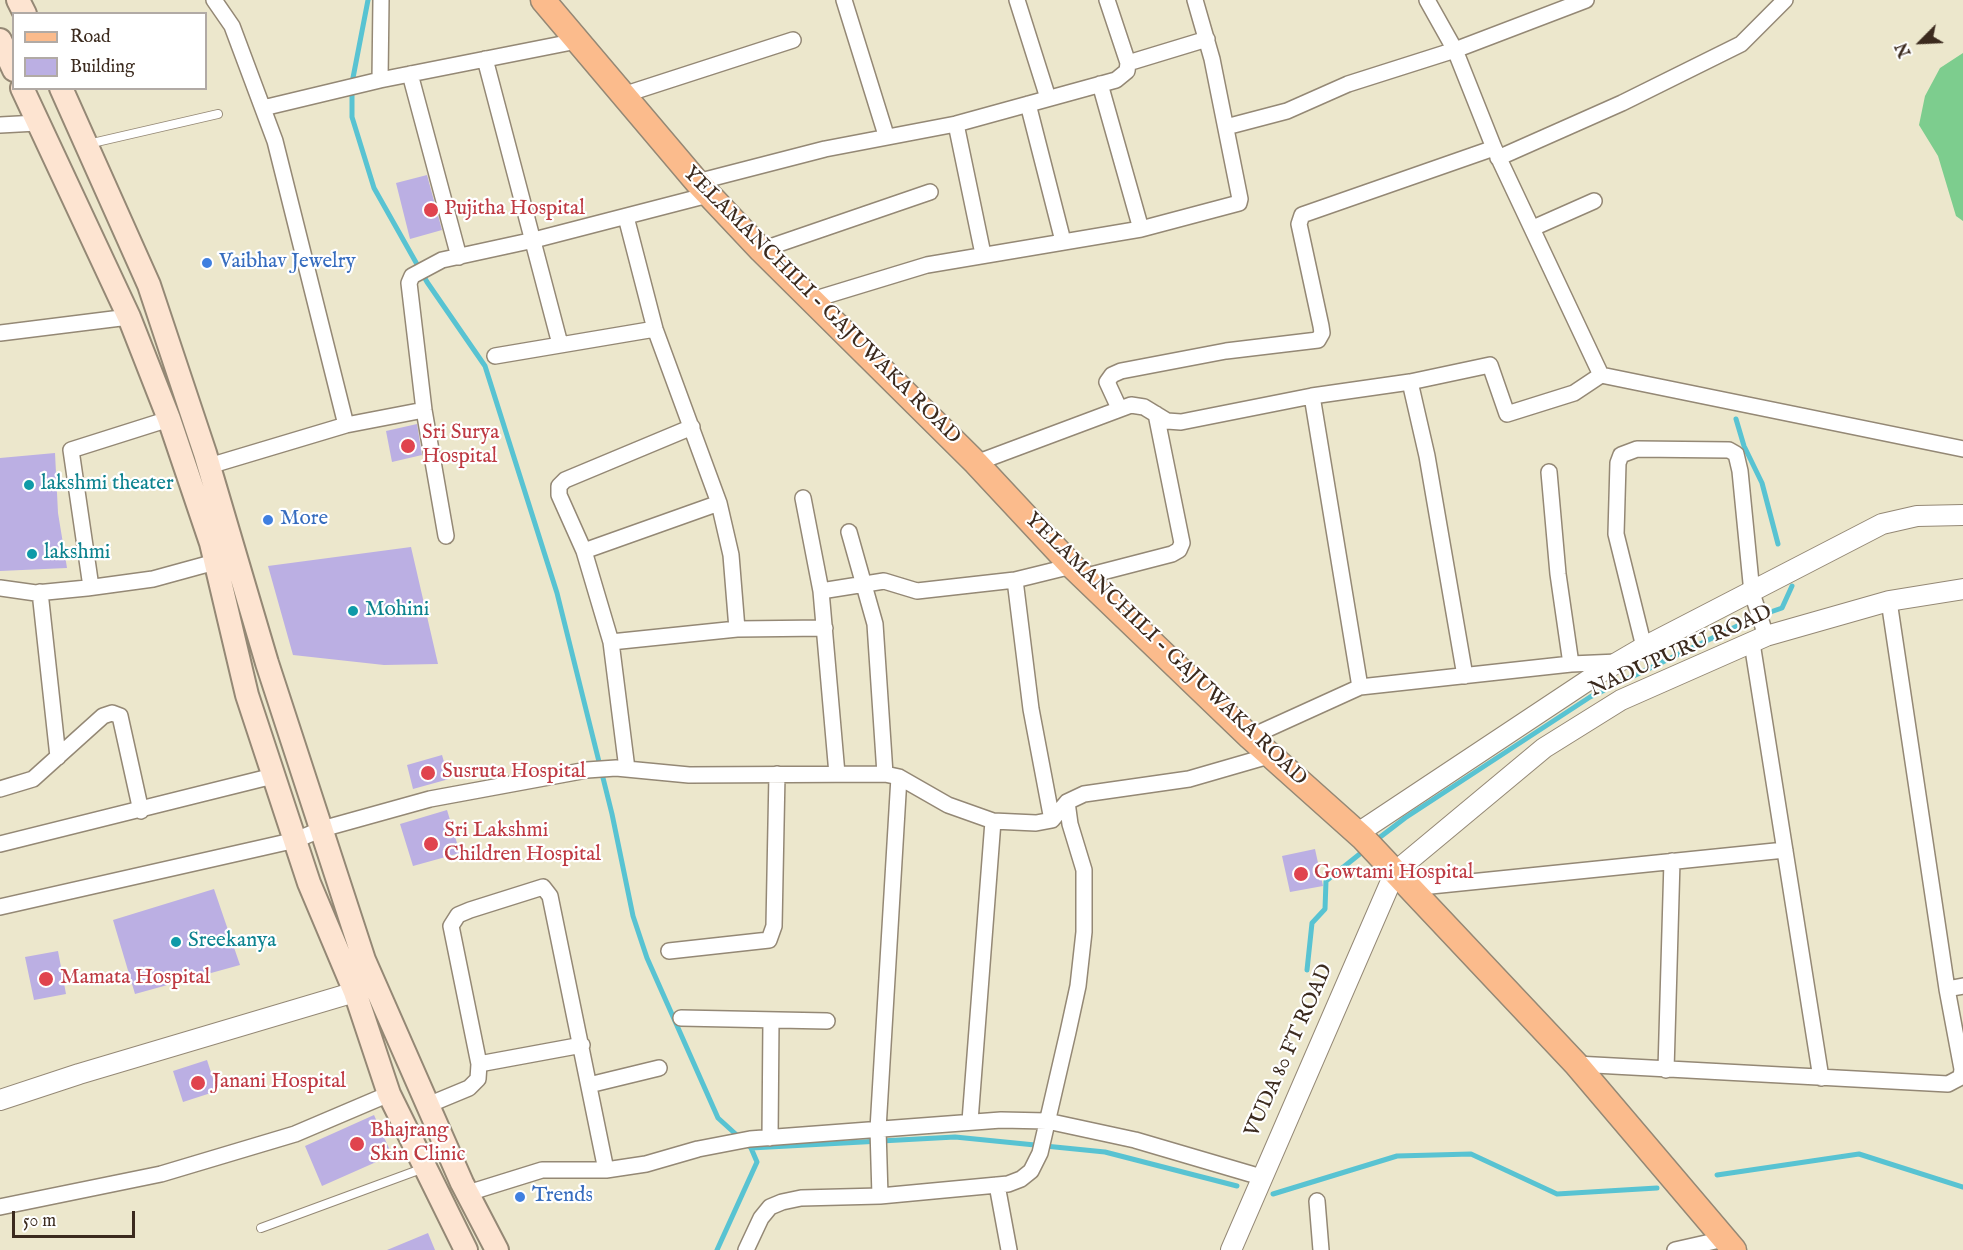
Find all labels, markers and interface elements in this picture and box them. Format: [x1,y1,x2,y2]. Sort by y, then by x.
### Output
legend [12,12,207,90]
north arrow [1891,12,1951,72]
text: Road [70,26,111,49]
text: N [1893,39,1917,60]
text: Building [70,56,135,79]
street label: YELAMANCHILI - GAJUWAKA ROAD [677,162,965,450]
place label: Pujitha Hospital [444,197,585,223]
marker: Pujitha Hospital [422,201,440,219]
place label: Vaibhav Jewelry [219,250,356,276]
marker: Vaibhav Jewelry [200,256,214,270]
place label: Sri Surya Hospital [422,421,499,471]
marker: Sri Surya Hospital [399,437,417,455]
place label: lakshmi theater [41,472,174,498]
marker: lakshmi theater [22,478,36,492]
place label: More [280,507,328,533]
street label: YELAMANCHILI - GAJUWAKA ROAD [1019,508,1311,792]
marker: More [261,513,275,527]
place label: lakshmi [44,541,110,567]
marker: lakshmi [25,547,39,561]
place label: Mohini [365,598,429,624]
street label: NADUPURU ROAD [1586,600,1776,704]
marker: Mohini [346,604,360,618]
place label: Susruta Hospital [442,760,586,786]
marker: Susruta Hospital [419,764,437,782]
place label: Sri Lakshmi Children Hospital [444,819,601,869]
marker: Sri Lakshmi Children Hospital [422,835,440,853]
place label: Gowtami Hospital [1314,861,1474,887]
marker: Gowtami Hospital [1292,865,1310,883]
place label: Sreekanya [188,929,276,955]
marker: Sreekanya [169,935,183,949]
street label: VUDA 80 FT ROAD [1240,961,1340,1141]
place label: Mamata Hospital [60,966,210,992]
marker: Mamata Hospital [37,970,55,988]
place label: Janani Hospital [212,1070,346,1096]
marker: Janani Hospital [189,1074,207,1092]
place label: Bhajrang Skin Clinic [370,1119,466,1169]
marker: Bhajrang Skin Clinic [348,1135,366,1153]
place label: Trends [532,1184,593,1210]
marker: Trends [513,1190,527,1204]
scale bar [15,1199,138,1237]
text: 50 m [23,1210,56,1233]

